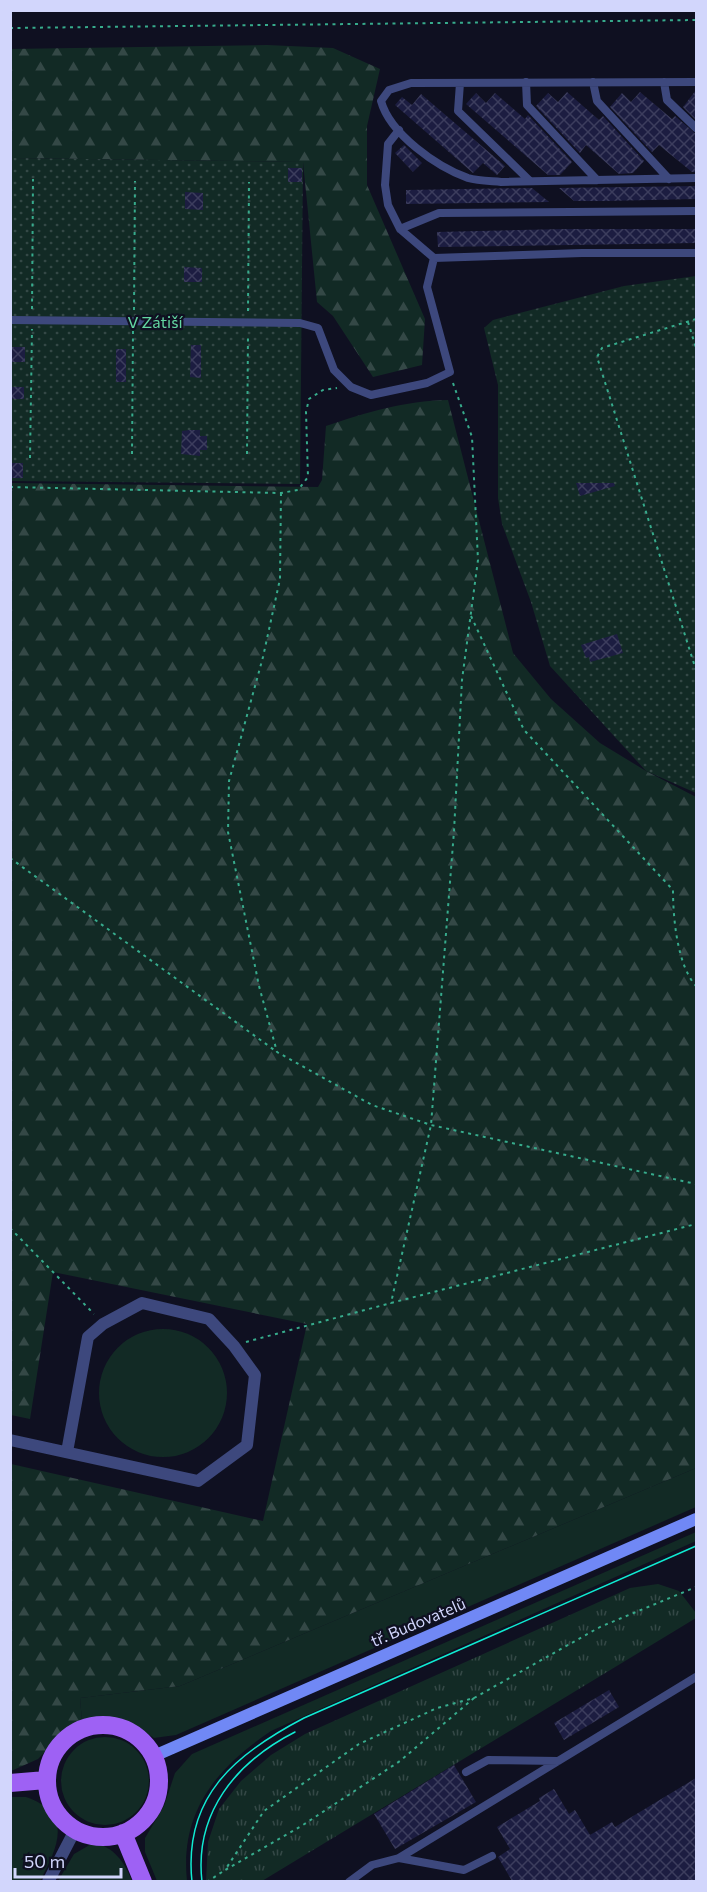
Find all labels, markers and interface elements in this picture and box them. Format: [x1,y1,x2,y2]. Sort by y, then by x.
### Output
park label: V Zátiší [127,312,183,331]
street label: tř. Budovatelů [368,1593,468,1650]
scale bar [15,1841,122,1879]
text: 50 m [24,1850,65,1872]

